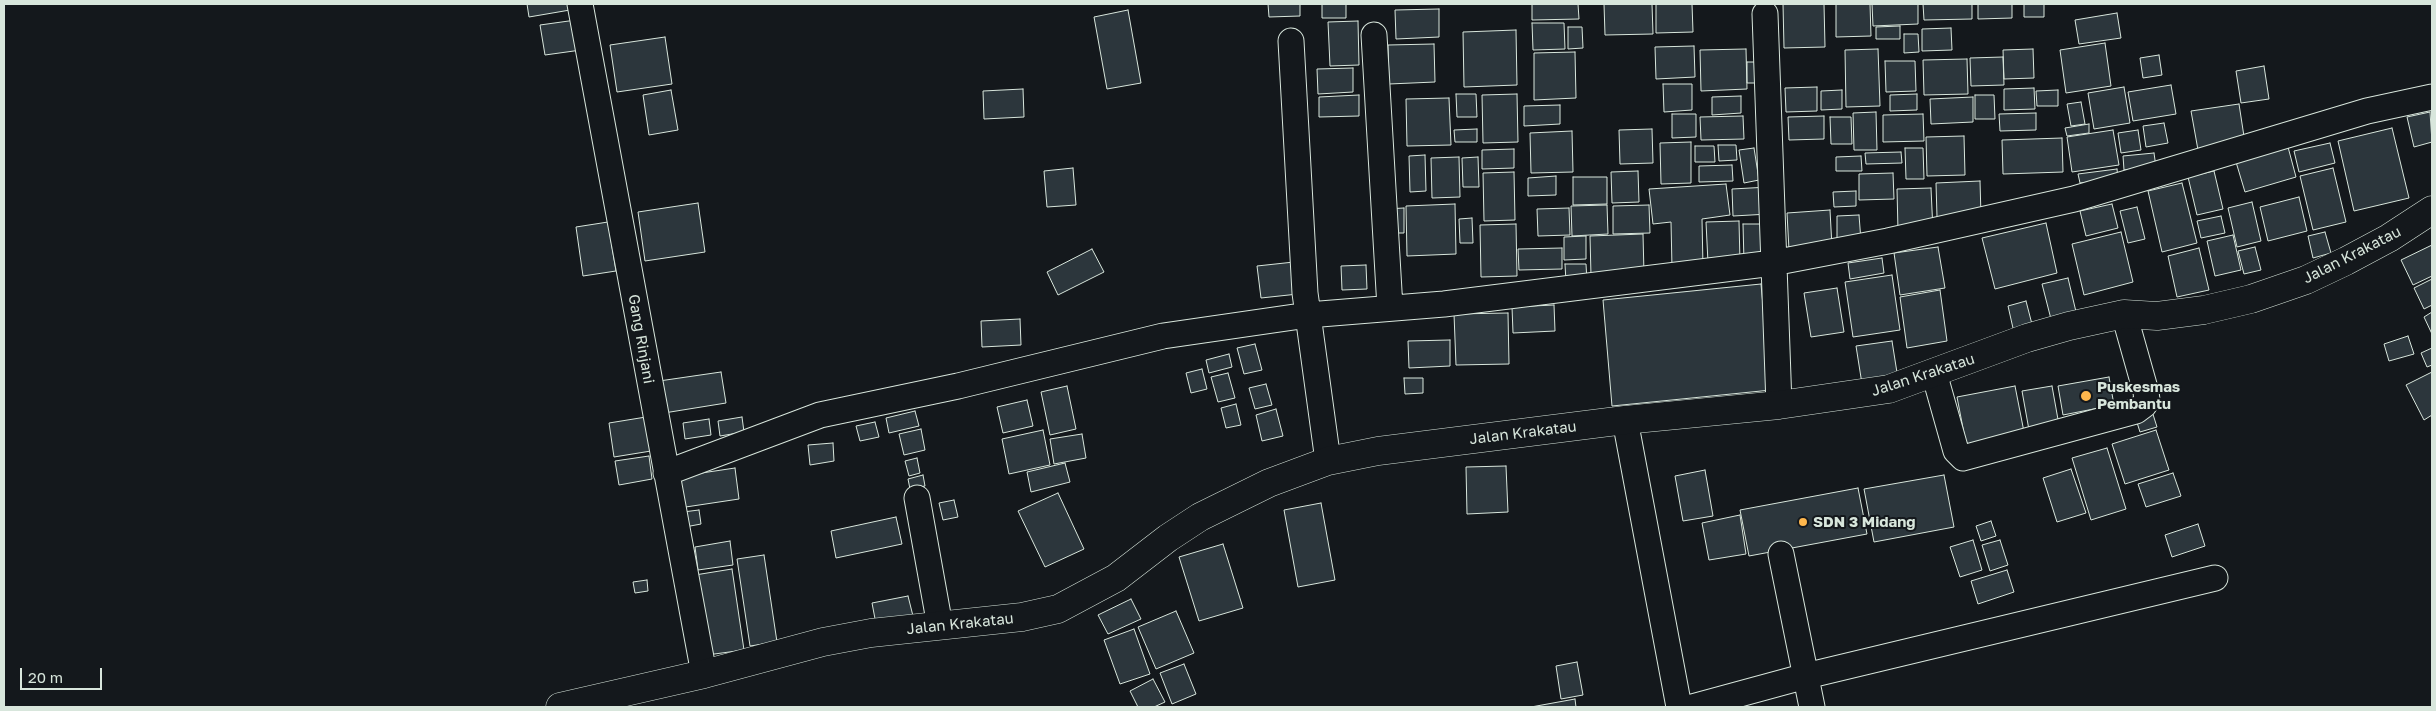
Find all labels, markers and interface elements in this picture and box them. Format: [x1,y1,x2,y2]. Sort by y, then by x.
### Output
street label: Jalan Krakatau [2300,223,2404,287]
street label: Gang Rinjani [624,293,658,385]
street label: Jalan Krakatau [1869,350,1977,400]
place label: Puskesmas Pembantu [2097,378,2180,413]
marker: Puskesmas Pembantu [2079,389,2093,403]
street label: Jalan Krakatau [1468,417,1578,449]
place label: SDN 3 Midang [1813,513,1916,531]
marker: SDN 3 Midang [1797,516,1809,528]
street label: Jalan Krakatau [905,609,1015,639]
scale bar [22,658,105,690]
text: 20 m [28,668,63,686]

